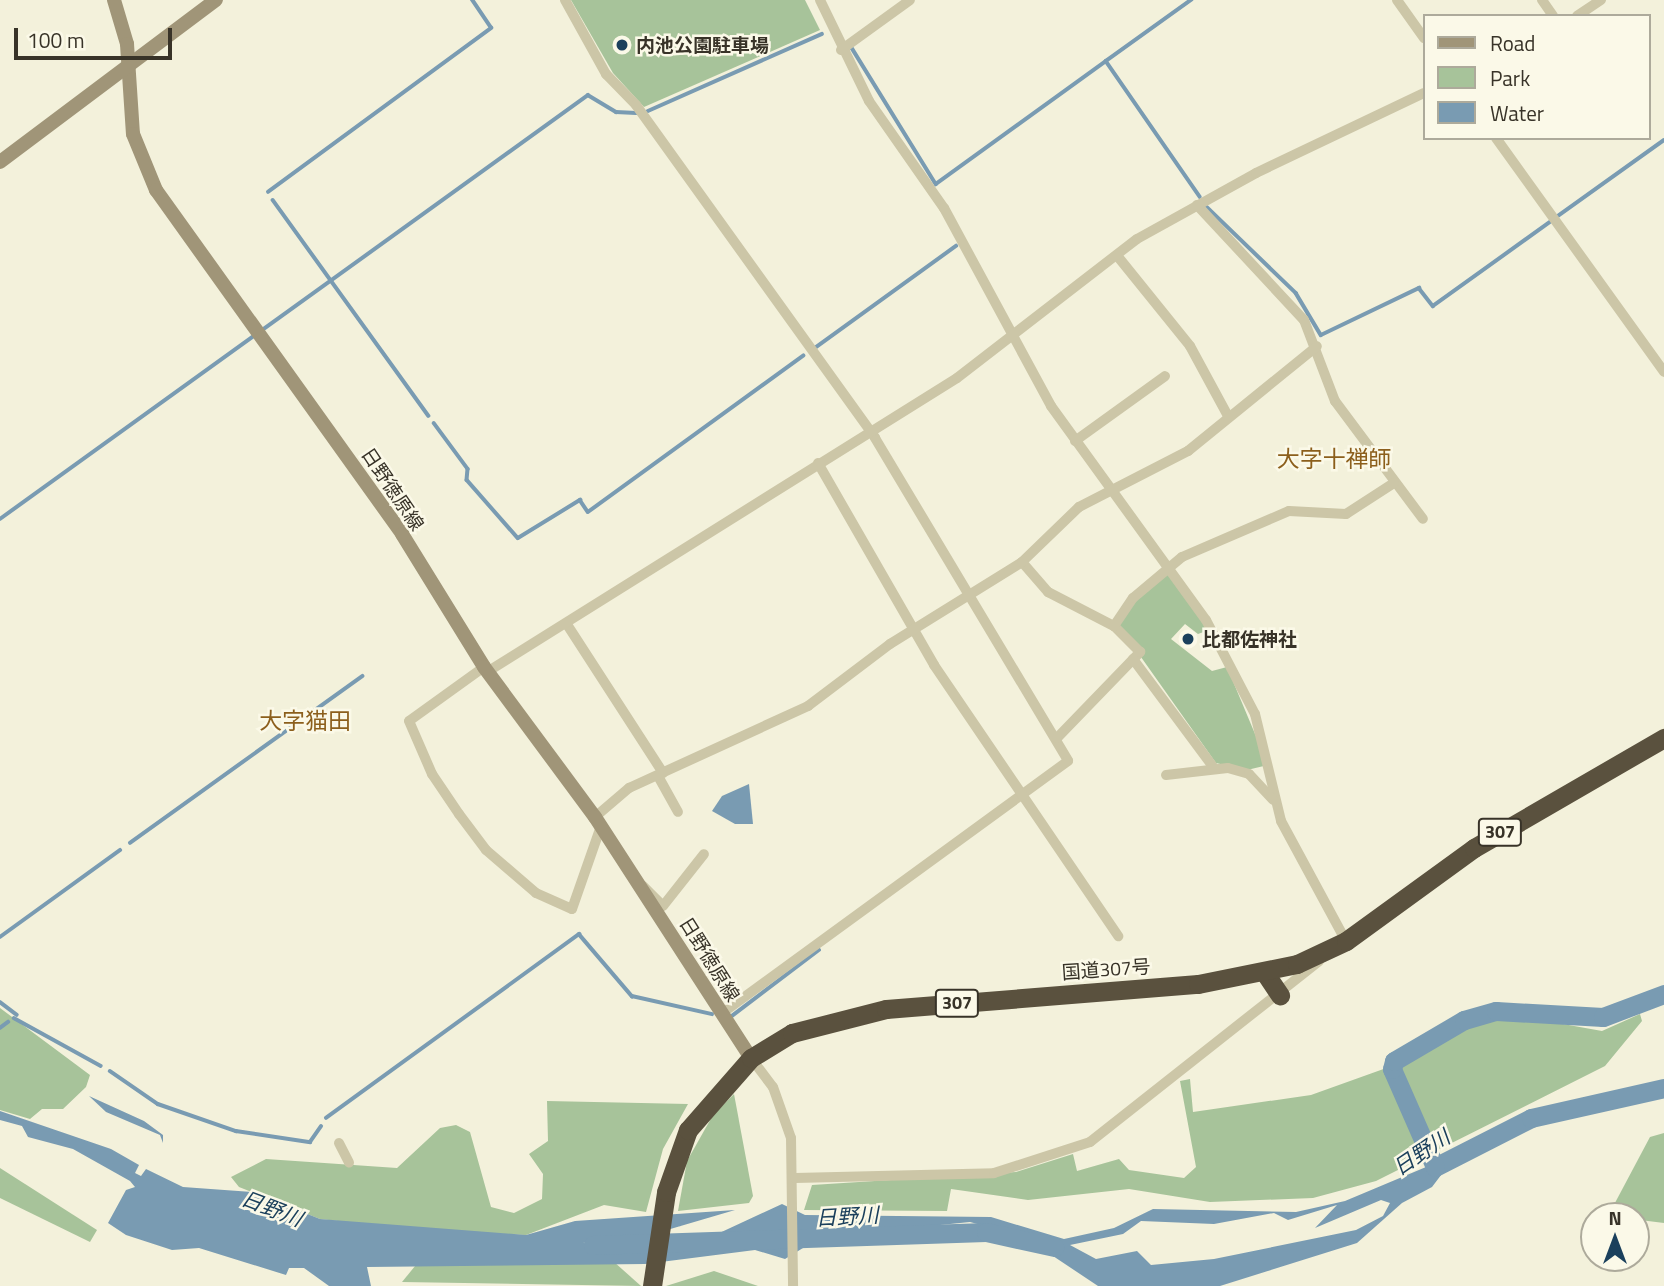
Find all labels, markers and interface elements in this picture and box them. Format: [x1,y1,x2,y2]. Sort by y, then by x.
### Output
scale bar [18,14,175,58]
legend [1422,14,1650,140]
text: 100 m [27,24,84,56]
text: Road [1490,27,1535,59]
place label: 内池公園駐車場 [636,34,769,56]
marker: 内池公園駐車場 [614,37,630,53]
text: Park [1490,62,1530,94]
text: Water [1490,97,1544,129]
street label: 日野徳原線 [357,443,429,535]
district label: 大字十禅師 [1277,445,1391,473]
place label: 比都佐神社 [1202,628,1297,650]
marker: 比都佐神社 [1180,631,1196,647]
district label: 大字猫田 [259,707,351,735]
road number: 307 [1477,818,1523,846]
street label: 日野徳原線 [675,913,745,1005]
street label: 国道307号 [1061,955,1151,983]
road number: 307 [934,988,980,1018]
water label: 日野川 [1388,1124,1454,1180]
water label: 日野川 [238,1185,306,1231]
water label: 日野川 [815,1202,879,1230]
north arrow [1580,1202,1650,1272]
text: N [1608,1203,1622,1232]

